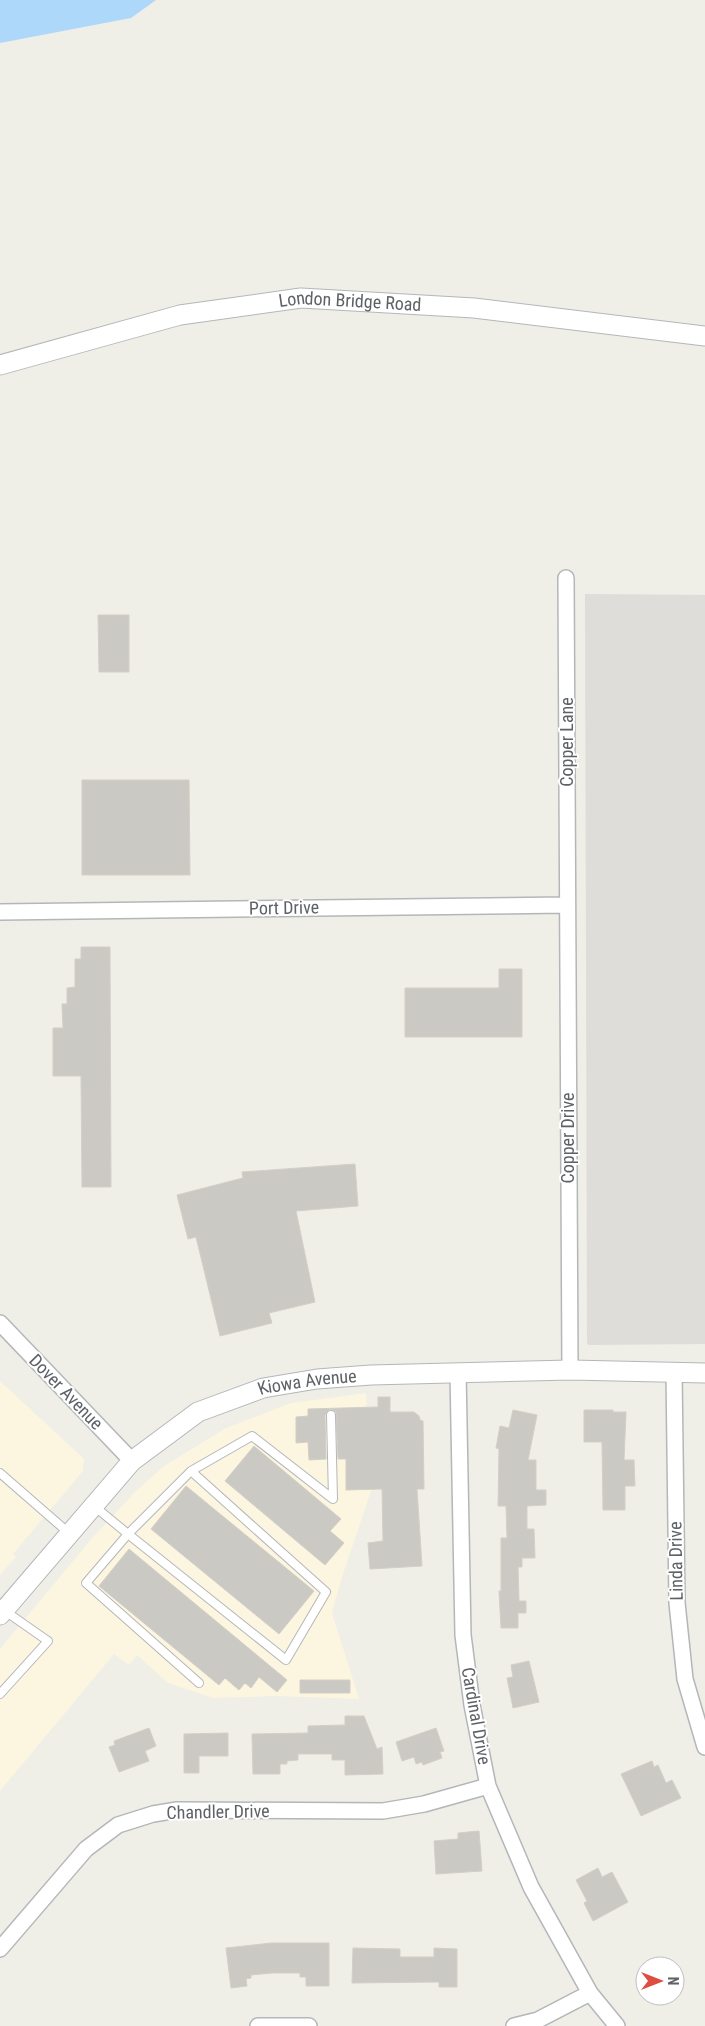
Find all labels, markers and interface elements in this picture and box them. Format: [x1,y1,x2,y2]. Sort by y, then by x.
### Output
street label: London Bridge Road [277,287,422,315]
street label: Copper Lane [556,697,577,787]
street label: Port Drive [249,896,319,919]
street label: Copper Drive [557,1093,578,1183]
street label: Dover Avenue [25,1350,107,1434]
street label: Kiowa Avenue [255,1365,357,1399]
street label: Linda Drive [664,1521,687,1601]
street label: Cardinal Drive [458,1665,495,1766]
street label: Chandler Drive [166,1800,270,1823]
north arrow [635,1956,685,2006]
text: N [665,1977,681,1985]

